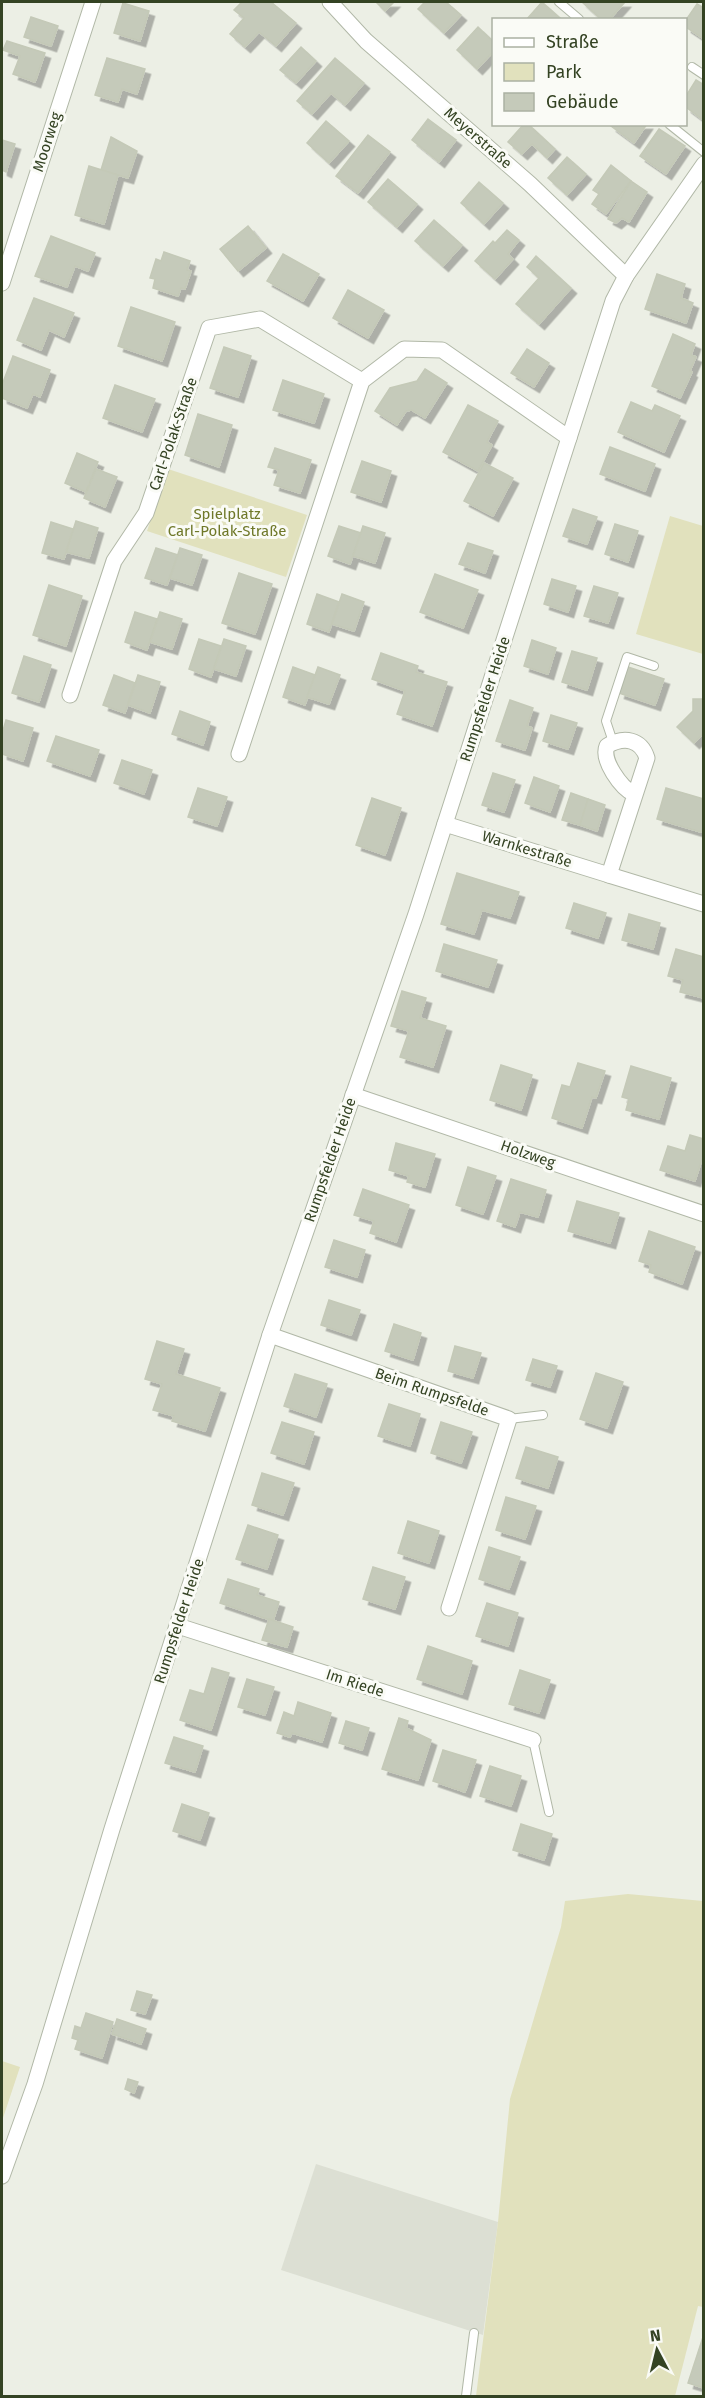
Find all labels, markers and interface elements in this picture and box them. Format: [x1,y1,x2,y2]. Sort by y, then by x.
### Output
legend [492,18,687,126]
text: Straße [546,31,599,53]
text: Park [546,61,582,83]
text: Gebäude [546,91,619,113]
street label: Meyerstraße [440,104,516,172]
street label: Moorweg [29,110,65,174]
street label: Carl-Polak-Straße [145,375,201,493]
park label: Spielplatz Carl-Polak-Straße [168,505,286,540]
street label: Rumpsfelder Heide [456,634,514,764]
street label: Warnkestraße [480,827,574,871]
street label: Rumpsfelder Heide [300,1095,360,1225]
street label: Holzweg [498,1136,558,1172]
street label: Beim Rumpsfelde [373,1364,491,1420]
street label: Rumpsfelder Heide [150,1556,208,1686]
street label: Im Riede [324,1665,386,1701]
north arrow [627,2320,687,2380]
text: N [649,2326,662,2346]

